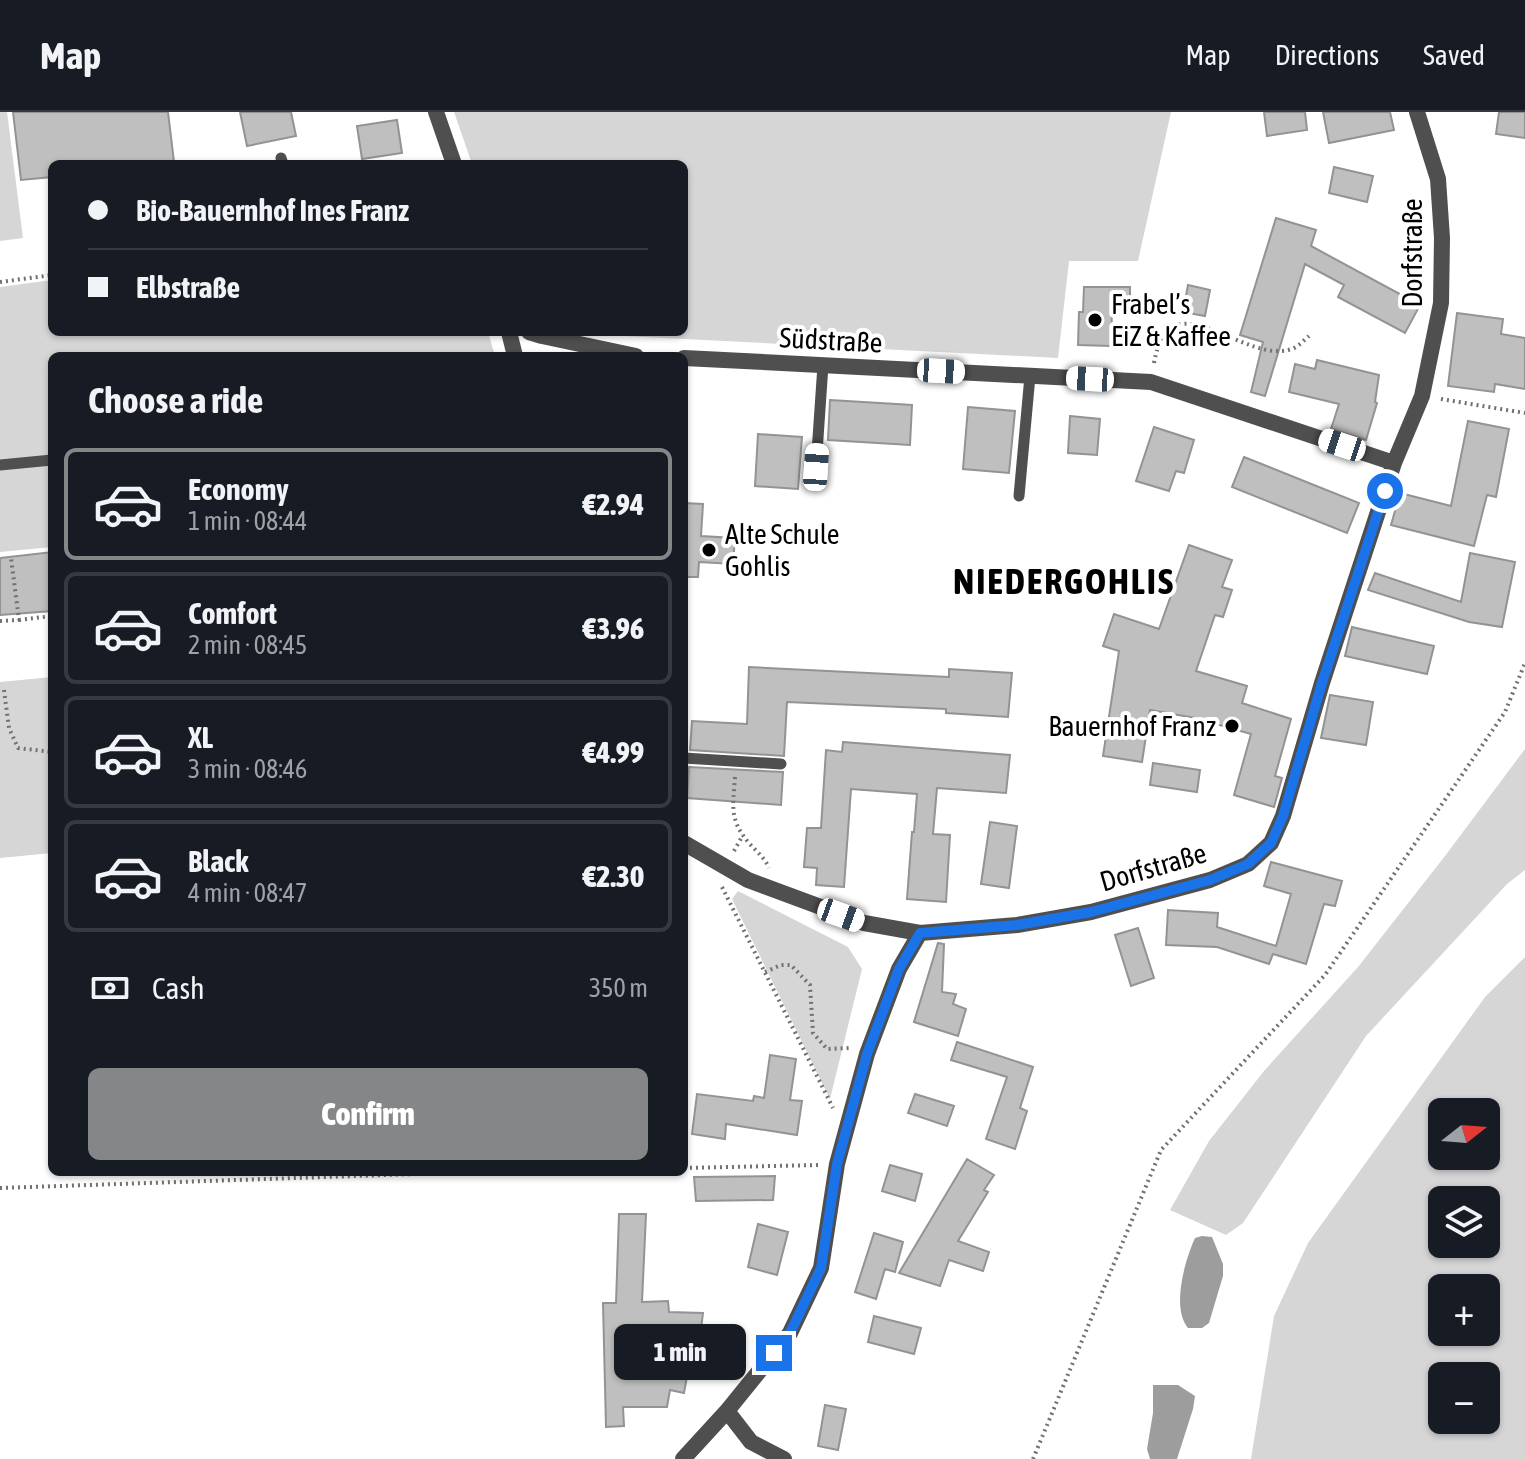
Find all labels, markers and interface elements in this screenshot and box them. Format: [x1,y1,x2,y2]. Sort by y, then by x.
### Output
text: Map [40,34,101,77]
text: Map [1186,39,1231,71]
text: Directions [1275,39,1379,71]
text: Saved [1423,39,1485,71]
text: Bio-Bauernhof Ines Franz [136,193,409,227]
street label: Dorfstraße [1396,198,1428,308]
text: Elbstraße [136,270,240,304]
place label: Frabel’s EiZ & Kaffee [1111,288,1231,352]
marker: Frabel’s EiZ & Kaffee [1086,311,1104,329]
street label: Südstraße [779,321,883,359]
car [916,358,966,384]
car [1065,366,1115,392]
text: Choose a ride [88,379,263,421]
car [1315,426,1369,464]
car [802,442,830,492]
icon: car [92,468,164,540]
text: Economy [188,472,289,506]
route start [1367,473,1403,509]
text: €2.94 [583,487,644,521]
text: 1 min · 08:44 [188,506,307,536]
place label: Alte Schule Gohlis [725,518,840,582]
marker: Alte Schule Gohlis [700,541,718,559]
district label: NIEDERGOHLIS [953,560,1175,602]
icon: car [92,592,164,664]
text: Comfort [188,596,277,630]
text: €3.96 [583,611,644,645]
text: 2 min · 08:45 [188,630,307,660]
place label: Bauernhof Franz [1048,710,1216,742]
icon: car [92,716,164,788]
marker: Bauernhof Franz [1223,717,1241,735]
text: XL [188,720,213,754]
text: €4.99 [583,735,644,769]
text: 3 min · 08:46 [188,754,307,784]
street label: Dorfstraße [1096,837,1210,897]
icon: car [92,840,164,912]
text: Black [188,844,248,878]
text: €2.30 [583,859,644,893]
text: 4 min · 08:47 [188,878,307,908]
car [814,896,868,934]
icon: cash [88,966,132,1010]
text: Cash [152,971,205,1005]
text: 350 m [589,973,648,1003]
button: Confirm [88,1068,648,1160]
north arrow [1428,1098,1500,1170]
map controls [1428,1098,1500,1434]
button: layers [1428,1186,1500,1258]
button: + [1428,1274,1500,1346]
callout: 1 min [614,1325,746,1381]
route end [756,1335,792,1371]
text: 1 min [653,1337,707,1367]
button: − [1428,1362,1500,1434]

